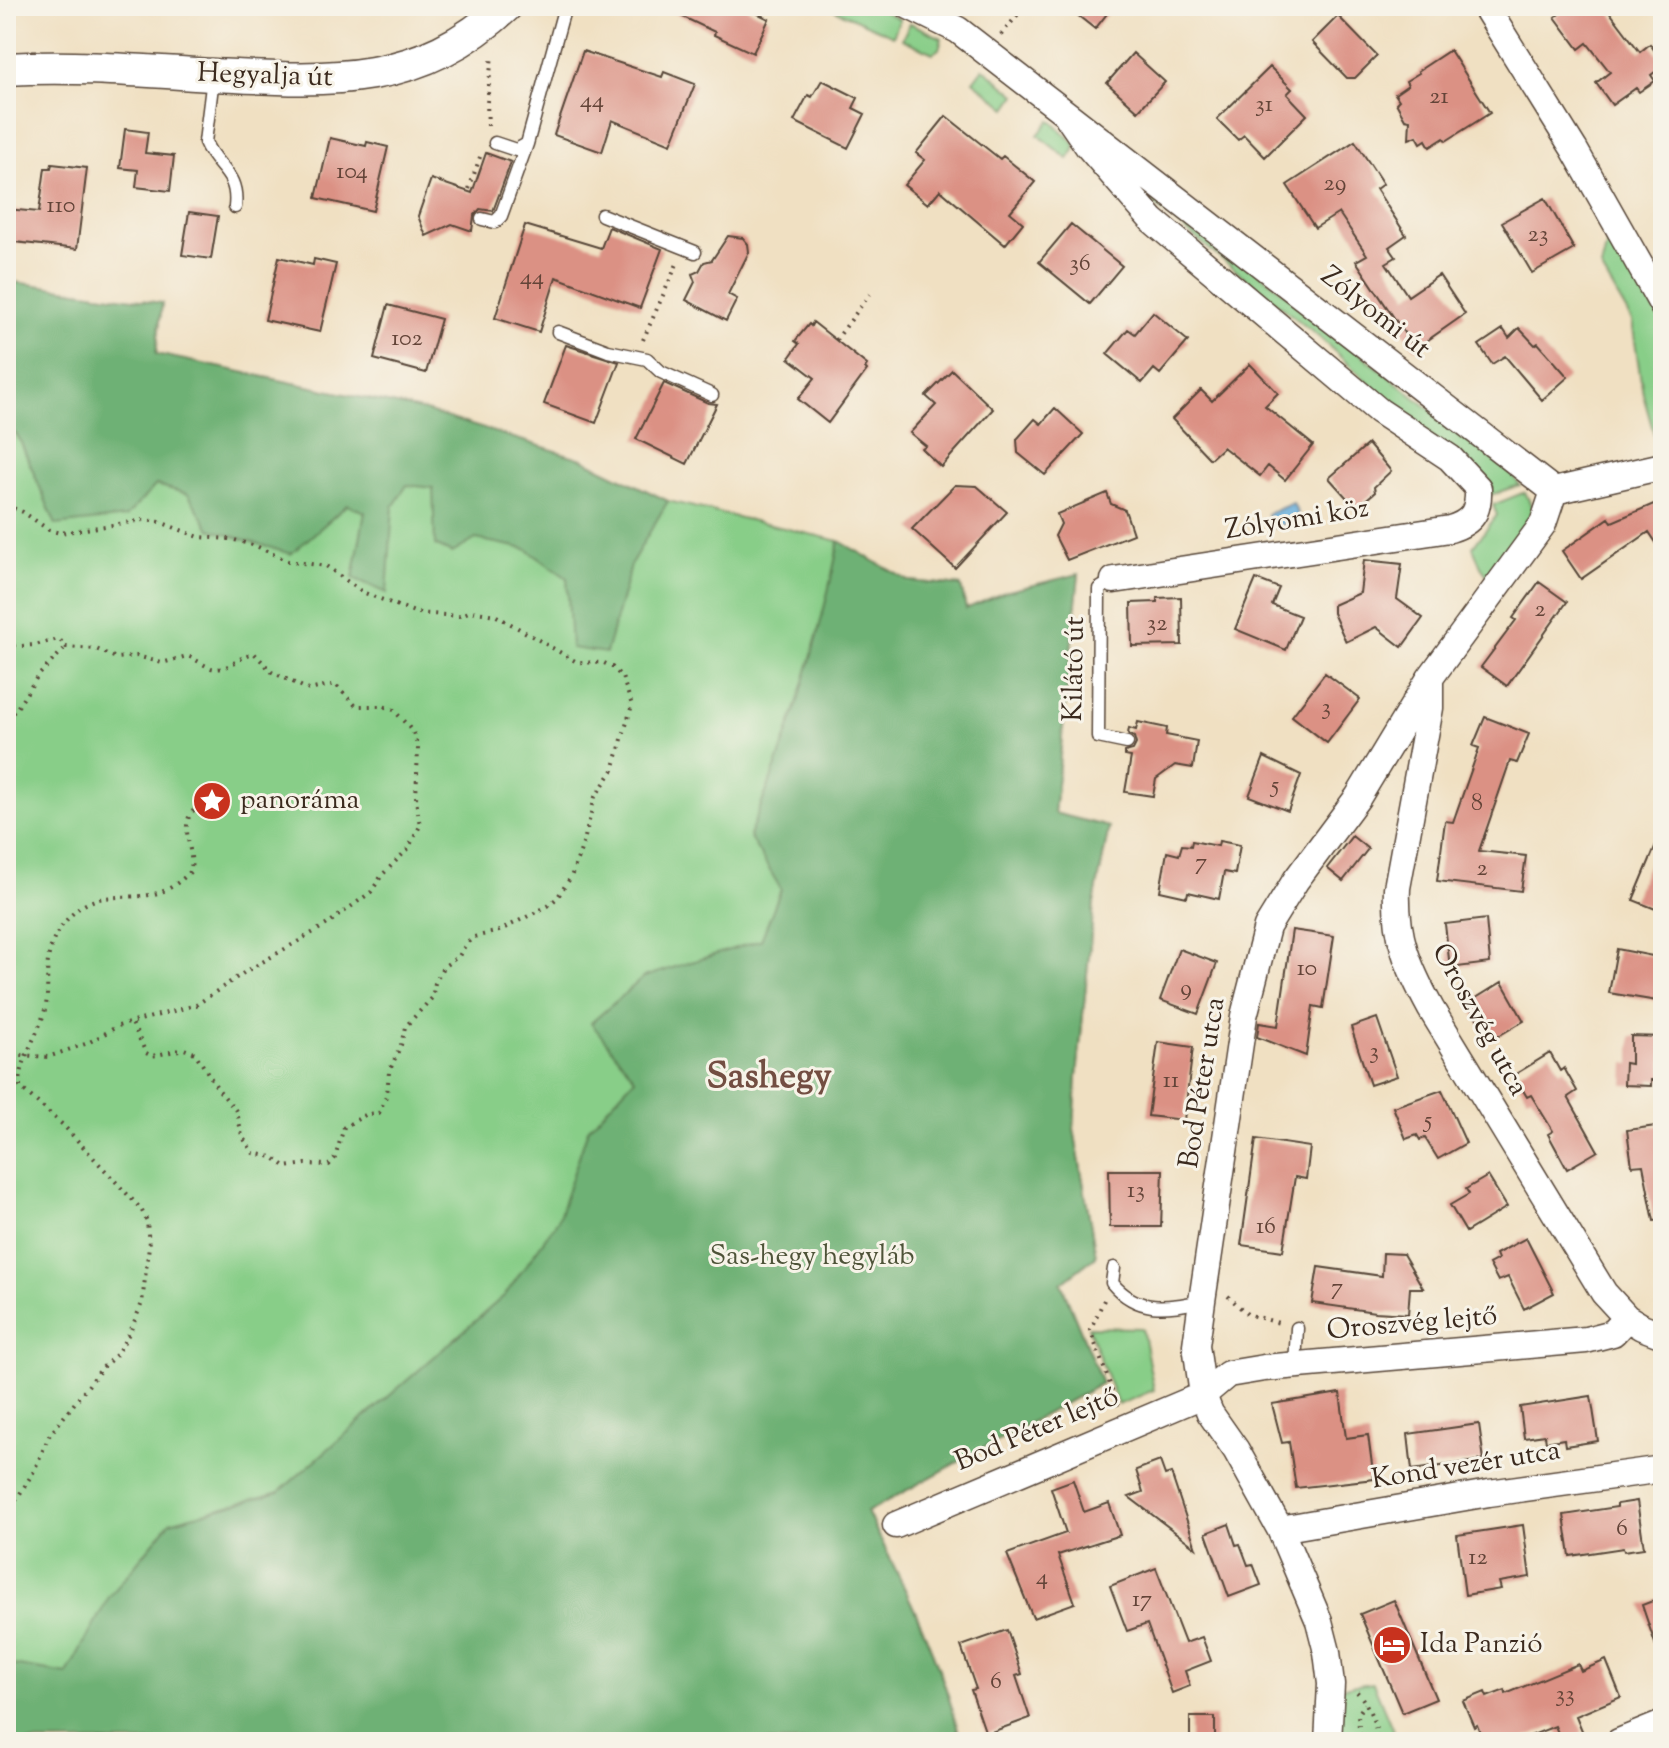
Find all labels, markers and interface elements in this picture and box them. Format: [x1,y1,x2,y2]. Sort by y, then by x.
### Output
street label: Hegyalja út [196,54,334,98]
house number: 21 [1429,80,1449,114]
house number: 44 [580,84,604,118]
house number: 31 [1255,88,1273,122]
house number: 104 [336,155,368,189]
house number: 29 [1324,167,1346,201]
house number: 110 [47,189,75,223]
house number: 23 [1528,218,1548,252]
house number: 36 [1069,247,1091,281]
street label: Zólyomi út [1311,257,1439,369]
house number: 44 [520,261,544,295]
house number: 102 [391,322,423,356]
street label: Zólyomi köz [1222,489,1372,551]
house number: 2 [1534,593,1546,627]
house number: 32 [1147,607,1167,641]
street label: Kilátó út [1054,616,1096,722]
house number: 3 [1321,691,1331,725]
house number: 5 [1269,769,1279,803]
place icon: panoráma [191,780,233,822]
place label: panoráma [240,781,360,821]
house number: 8 [1471,787,1483,821]
house number: 7 [1195,846,1207,880]
house number: 2 [1476,852,1488,886]
street label: Oroszvég utca [1421,936,1538,1104]
house number: 10 [1297,952,1317,986]
house number: 9 [1180,972,1192,1006]
street label: Bod Péter utca [1170,995,1236,1171]
house number: 3 [1369,1035,1379,1069]
district label: Sashegy [706,1052,832,1104]
house number: 11 [1163,1064,1179,1098]
house number: 5 [1422,1104,1432,1138]
house number: 13 [1127,1174,1145,1208]
house number: 16 [1256,1210,1276,1244]
park label: Sas-hegy hegyláb [709,1237,915,1277]
house number: 7 [1331,1271,1343,1305]
street label: Oroszvég lejtő [1325,1297,1499,1351]
street label: Bod Péter lejtő [949,1378,1125,1482]
street label: Kond vezér utca [1369,1431,1563,1501]
house number: 6 [1616,1512,1628,1546]
house number: 12 [1468,1541,1488,1575]
house number: 4 [1036,1561,1048,1595]
house number: 17 [1132,1583,1152,1617]
hotel icon: Ida Panzió [1371,1624,1413,1666]
place label: Ida Panzió [1420,1625,1542,1665]
house number: 6 [990,1665,1002,1699]
house number: 33 [1555,1678,1575,1712]

